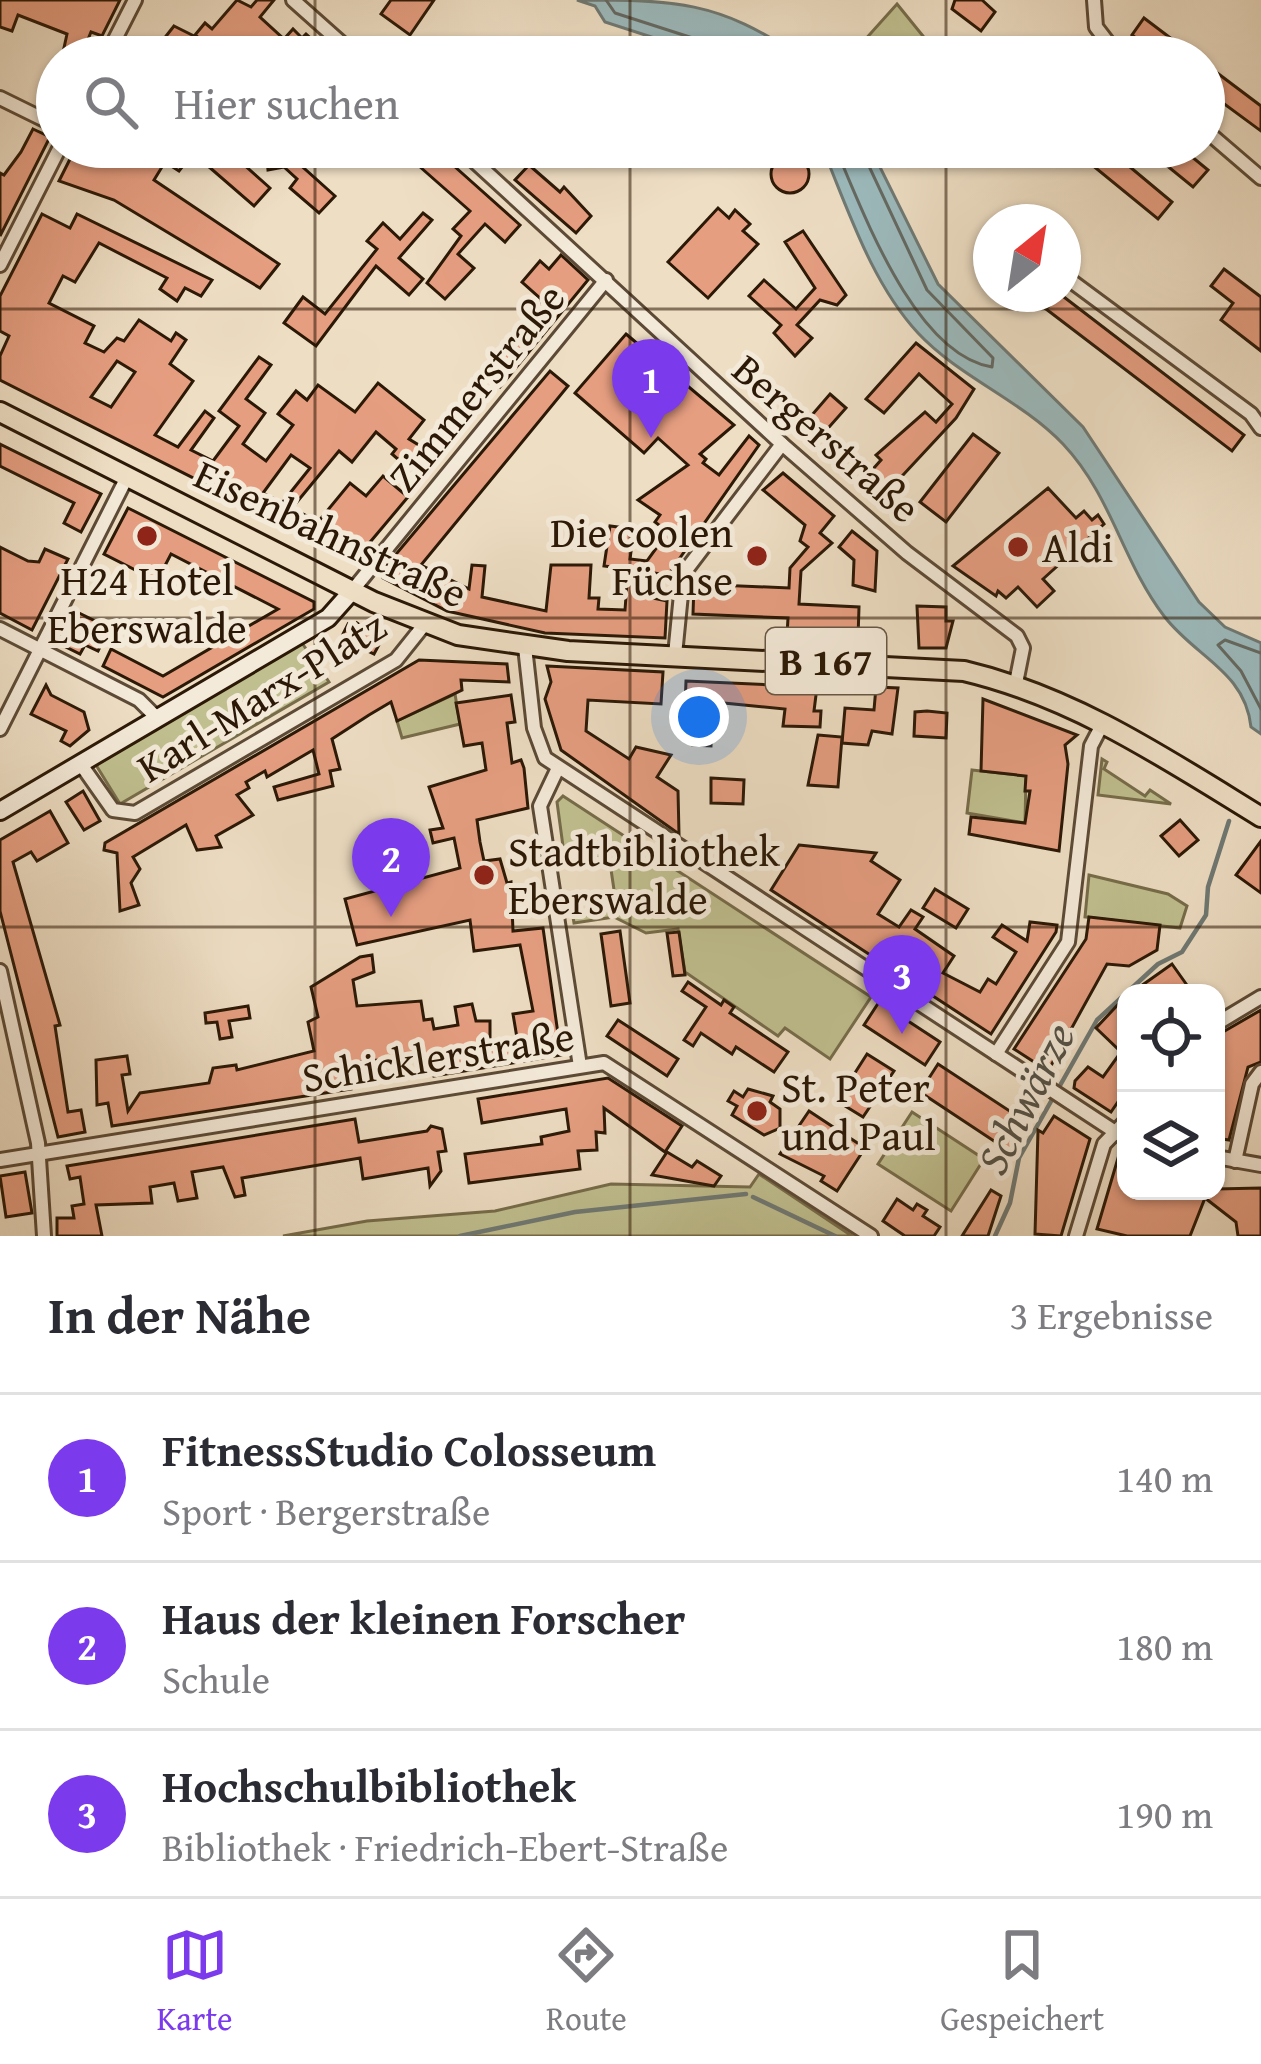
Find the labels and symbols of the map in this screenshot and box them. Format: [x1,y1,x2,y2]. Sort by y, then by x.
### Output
north arrow [973,204,1081,312]
street label: Zimmerstraße [373,269,579,504]
pin: 1 [612,339,690,438]
street label: Bergerstraße [720,339,935,537]
street label: Eisenbahnstraße [185,443,477,622]
place label: Die coolen Füchse [550,501,733,610]
place label: Aldi [1042,516,1113,577]
marker: H24 Hotel Eberswalde [134,523,160,549]
marker: Aldi [1005,534,1031,560]
marker: Die coolen Füchse [744,543,770,569]
place label: H24 Hotel Eberswalde [47,549,247,658]
street label: Karl-Marx-Platz [125,595,397,796]
road number: B 167 [766,628,886,694]
your location [669,687,729,747]
pin: 2 [352,818,430,917]
place label: Stadtbibliothek Eberswalde [508,820,781,929]
marker: Stadtbibliothek Eberswalde [471,862,497,888]
pin: 3 [863,935,941,1034]
street label: Schicklerstraße [298,1004,578,1107]
water label: Schwärze [959,1011,1090,1185]
place label: St. Peter und Paul [781,1056,936,1165]
marker: St. Peter und Paul [744,1098,770,1124]

